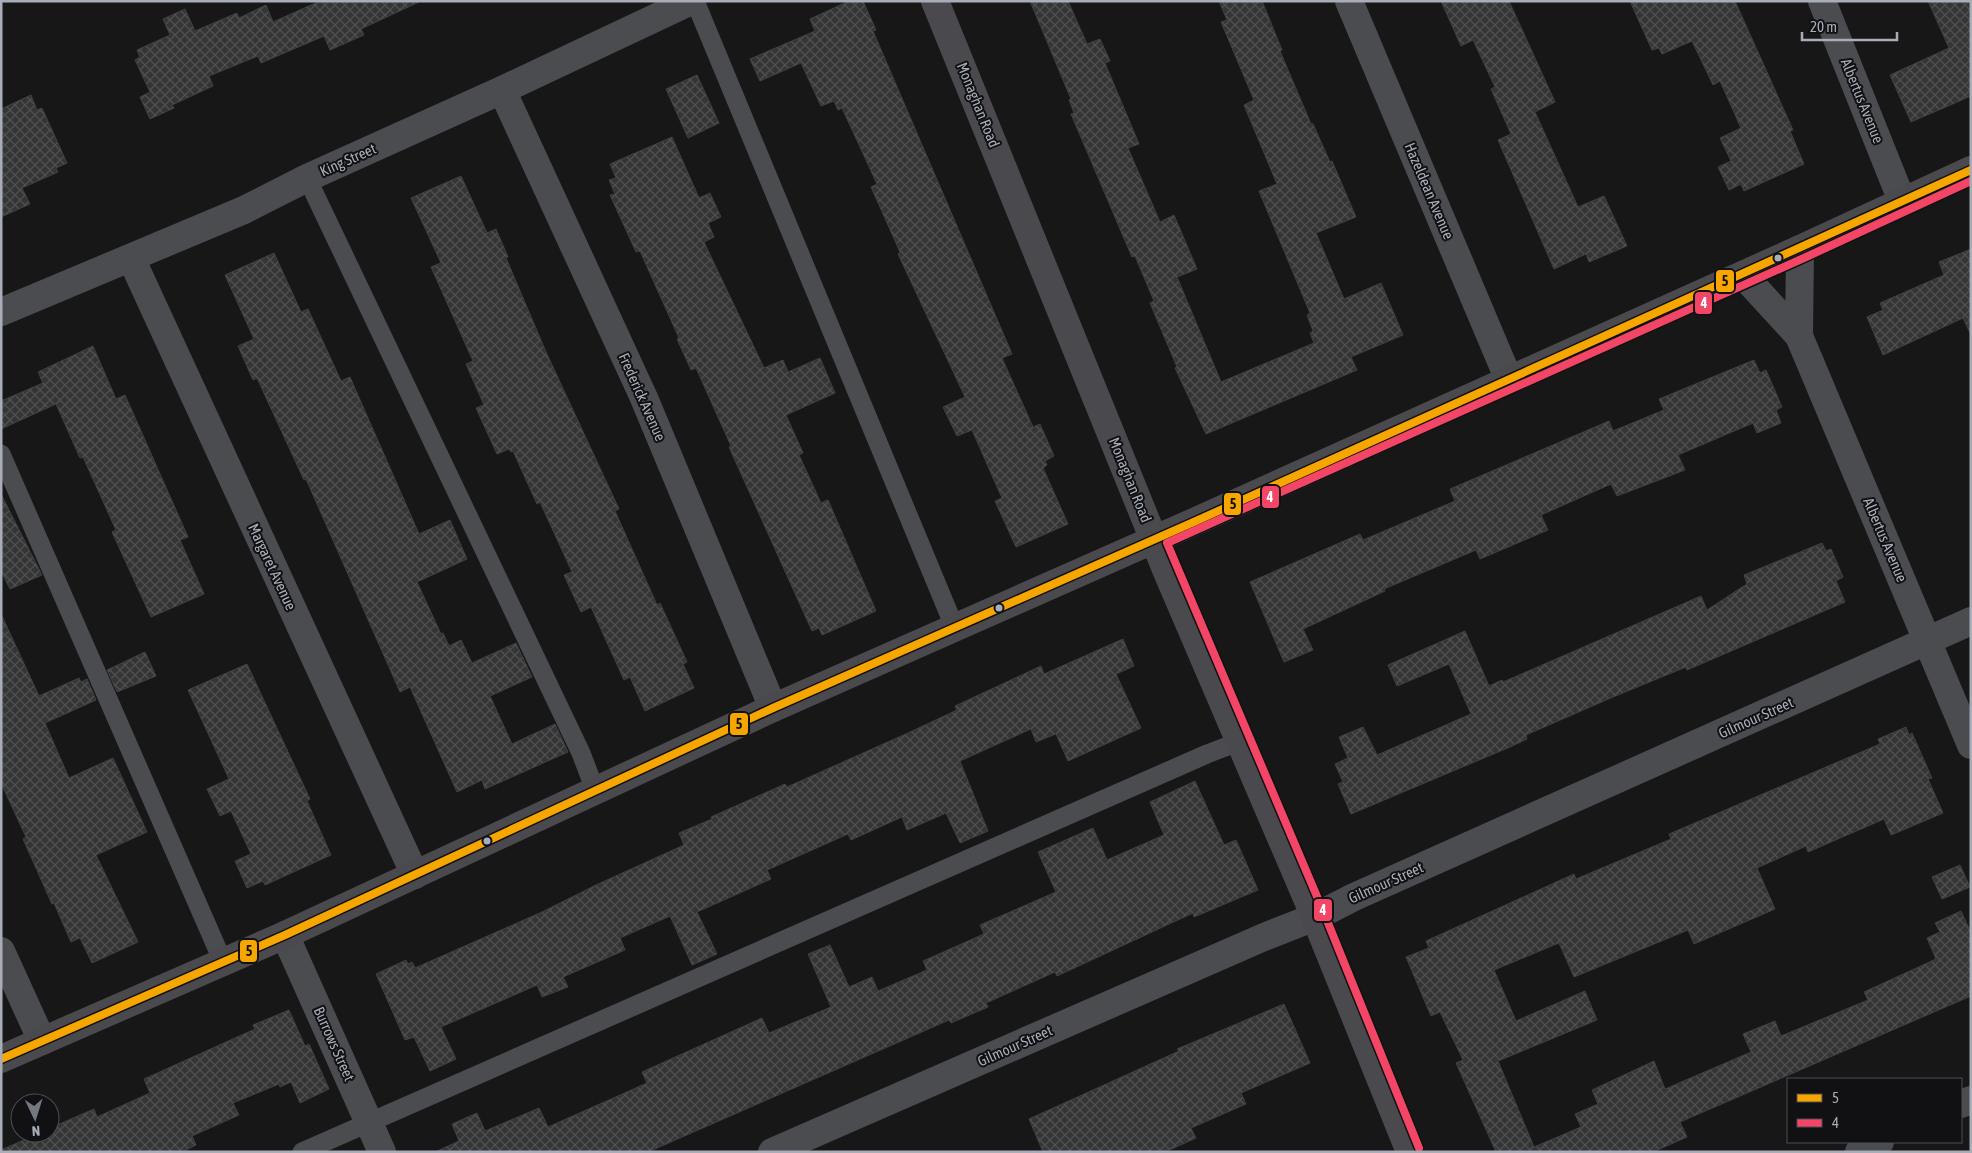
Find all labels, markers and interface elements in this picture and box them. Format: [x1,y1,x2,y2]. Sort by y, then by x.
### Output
scale bar [1802,10,1897,42]
text: 20 m [1810,18,1837,35]
street label: Albertus Avenue [1838,56,1887,146]
street label: Monaghan Road [954,60,1003,150]
street label: King Street [317,140,378,179]
street label: Hazeldean Avenue [1401,140,1458,242]
unlabelled marker [1773,253,1783,263]
line badge: 5 [1715,269,1735,293]
text: 5 [1722,273,1729,289]
line badge: 4 [1694,291,1713,315]
text: 4 [1700,295,1708,311]
street label: Frederick Avenue [615,350,669,444]
street label: Monaghan Road [1106,435,1155,525]
line badge: 4 [1261,485,1280,509]
text: 4 [1266,489,1274,505]
line badge: 5 [1223,492,1242,516]
street label: Albertus Avenue [1860,495,1911,585]
text: 5 [1230,496,1237,512]
street label: Margaret Avenue [245,521,300,613]
unlabelled marker [994,603,1004,613]
street label: Gilmour Street [1716,694,1796,742]
line badge: 5 [729,712,749,736]
text: 5 [736,716,743,732]
unlabelled marker [482,836,492,846]
street label: Gilmour Street [1346,859,1426,907]
line badge: 4 [1313,898,1333,922]
text: 4 [1319,902,1327,918]
line badge: 5 [239,939,258,963]
text: 5 [246,943,253,959]
street label: Burrows Street [311,1004,358,1083]
street label: Gilmour Street [975,1022,1055,1070]
legend [1787,1078,1962,1143]
text: 5 [1832,1089,1839,1106]
north arrow [10,1093,60,1143]
text: 4 [1832,1114,1839,1131]
text: N [31,1123,41,1139]

